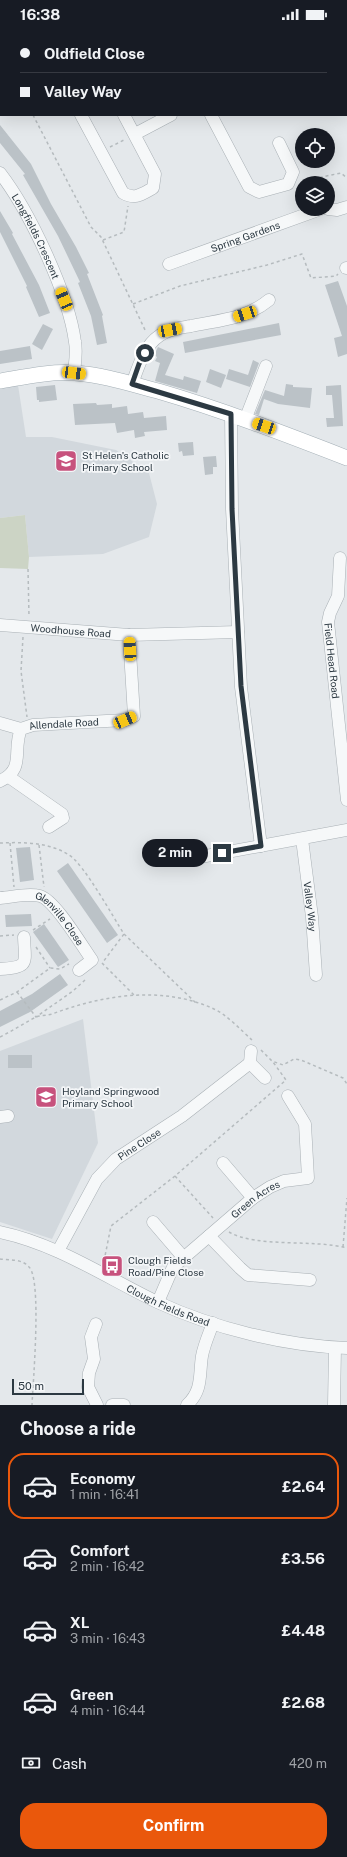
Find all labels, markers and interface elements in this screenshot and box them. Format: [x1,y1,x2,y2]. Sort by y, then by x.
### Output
text: 16:38 [20,6,60,23]
text: Oldfield Close [44,45,145,62]
text: Valley Way [44,83,122,100]
map controls [295,128,335,216]
button: locate [295,128,335,168]
button: layers [295,176,335,216]
street label: Longfields Crescent [10,191,62,281]
street label: Spring Gardens [209,218,281,254]
car [54,286,74,312]
car [232,305,258,323]
car [157,322,183,338]
route start [136,344,154,362]
car [61,366,87,380]
car [251,416,277,436]
school or university icon: St Helen's Catholic Primary School [53,448,79,474]
place label: St Helen's Catholic Primary School [82,449,169,473]
street label: Woodhouse Road [30,621,111,640]
street label: Field Head Road [322,622,342,699]
car [123,637,137,661]
car [112,710,138,730]
street label: Allendale Road [27,715,99,732]
callout: 2 min [142,839,208,867]
route end [213,844,231,862]
text: 2 min [158,845,192,860]
street label: Valley Way [301,881,319,933]
street label: Glenville Close [34,889,87,948]
school or university icon: Hoyland Springwood Primary School [33,1084,59,1110]
place label: Hoyland Springwood Primary School [62,1085,159,1109]
street label: Pine Close [115,1125,163,1162]
street label: Green Acres [228,1178,281,1221]
bus stop icon: Clough Fields Road/Pine Close [99,1253,125,1279]
place label: Clough Fields Road/Pine Close [128,1254,204,1278]
street label: Clough Fields Road [125,1282,211,1328]
scale bar [12,1377,84,1396]
text: 50 m [18,1380,44,1392]
text: Choose a ride [20,1418,136,1439]
icon: car [22,1468,58,1504]
text: Economy [70,1470,135,1487]
text: £2.64 [282,1478,325,1495]
text: 1 min · 16:41 [70,1487,139,1502]
icon: car [22,1540,58,1576]
text: Comfort [70,1542,130,1559]
text: £3.56 [281,1550,325,1567]
text: 2 min · 16:42 [70,1559,144,1574]
icon: car [22,1612,58,1648]
text: XL [70,1614,89,1631]
text: £4.48 [282,1622,325,1639]
text: 3 min · 16:43 [70,1631,145,1646]
icon: car [22,1684,58,1720]
text: Green [70,1686,114,1703]
text: £2.68 [282,1694,325,1711]
text: 4 min · 16:44 [70,1703,145,1718]
icon: cash [20,1752,42,1774]
text: Cash [52,1755,87,1772]
text: 420 m [289,1756,327,1771]
button: Confirm [20,1803,327,1849]

